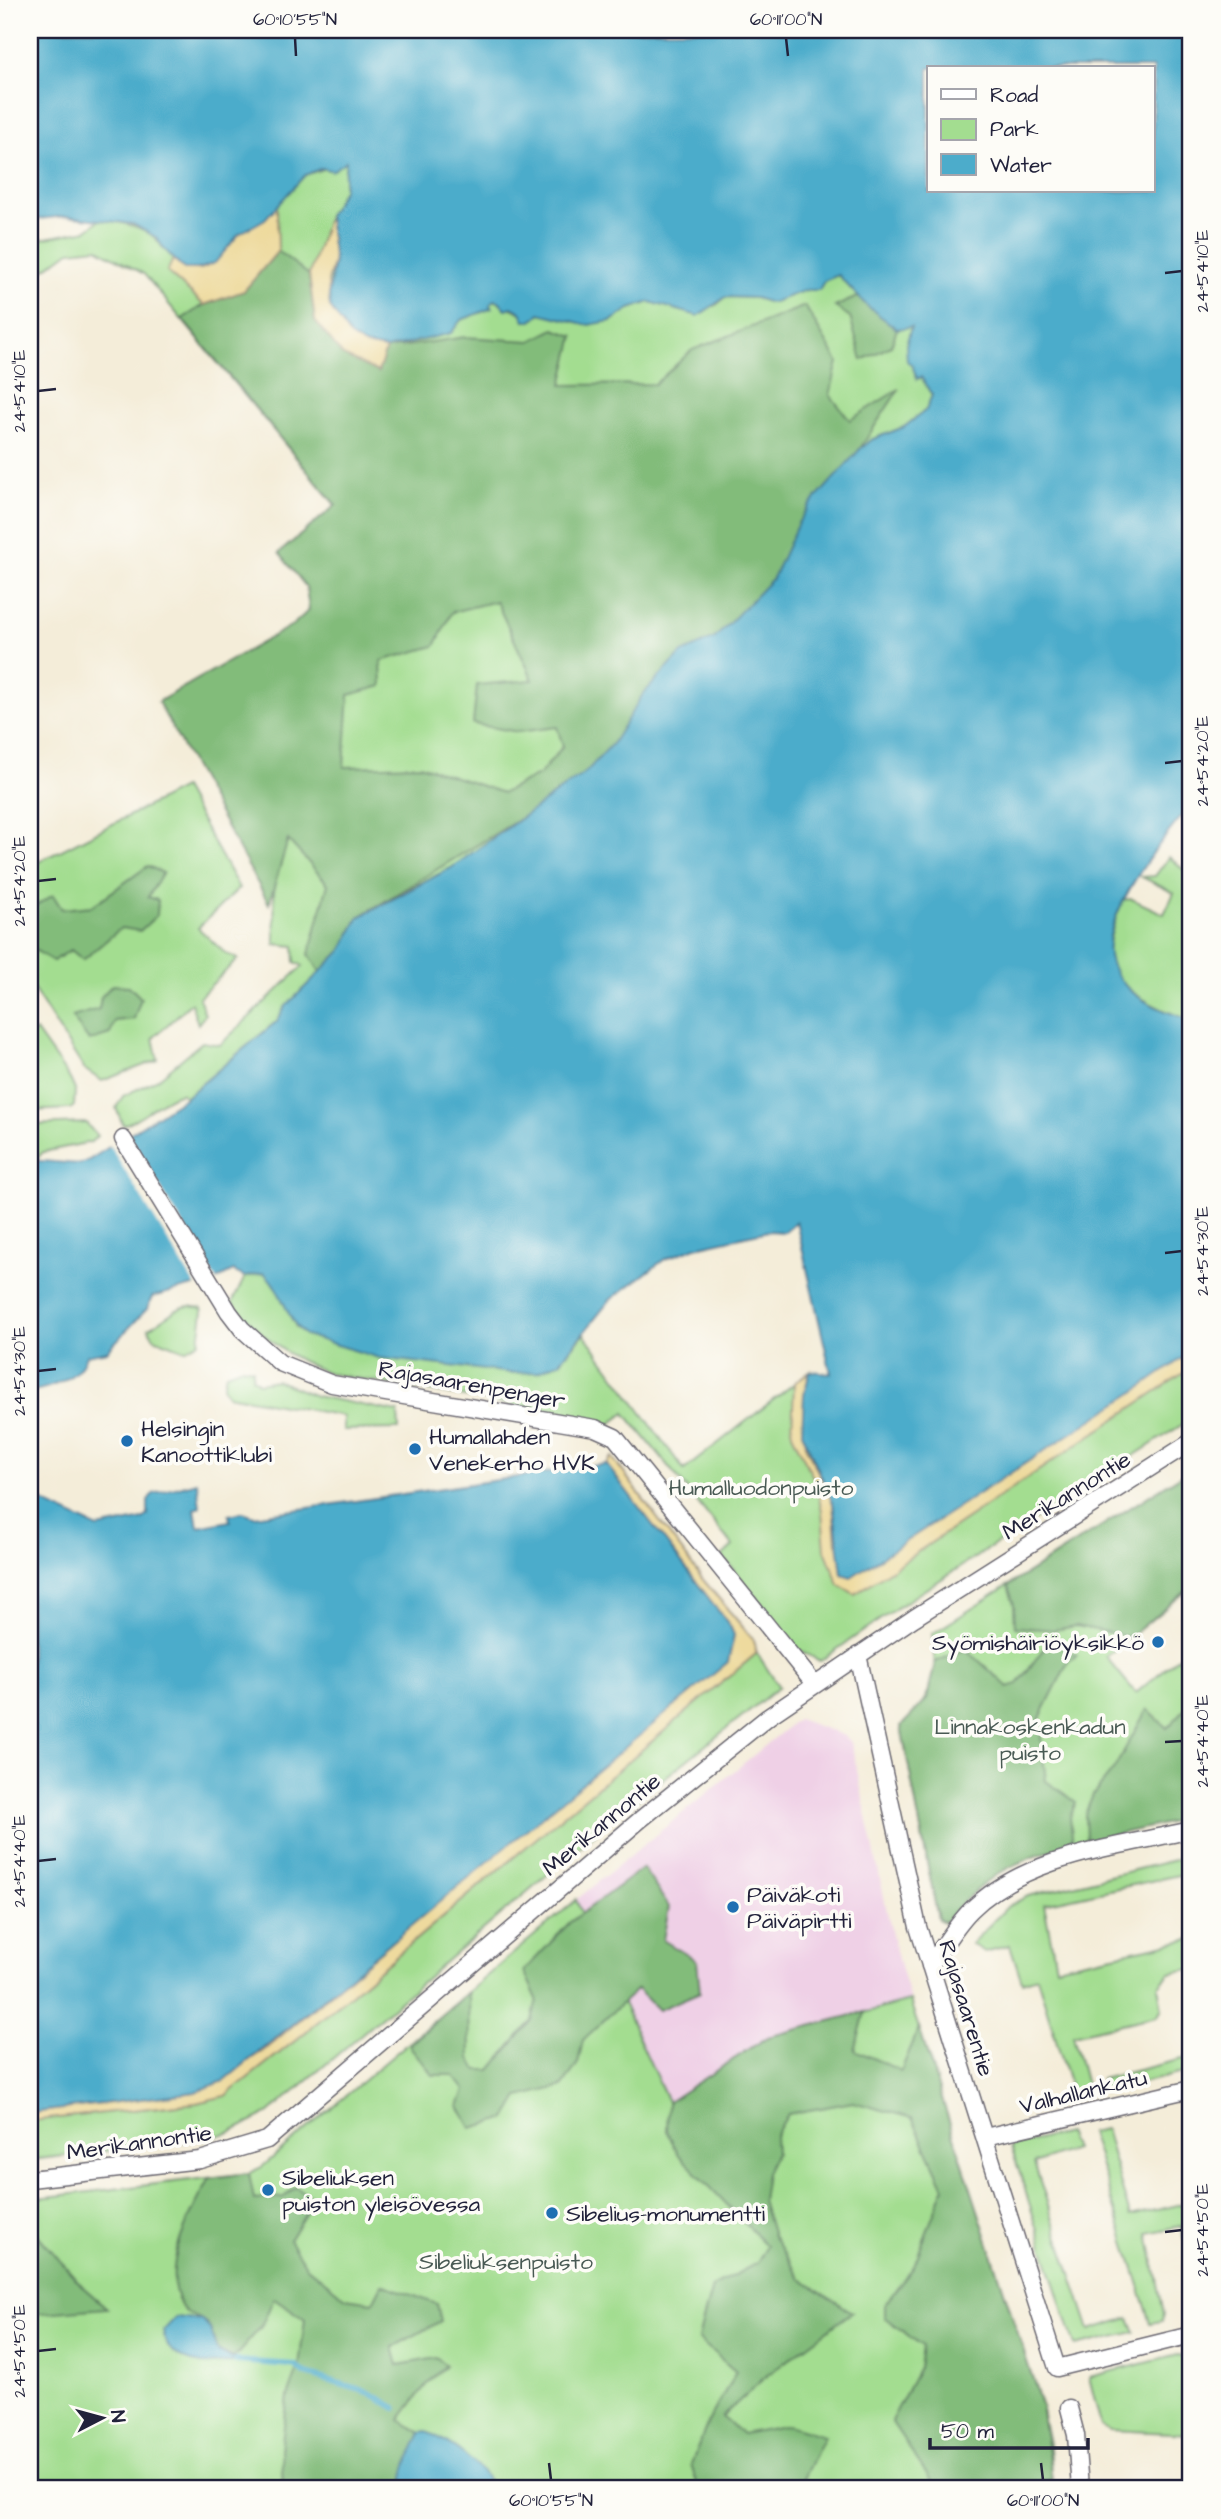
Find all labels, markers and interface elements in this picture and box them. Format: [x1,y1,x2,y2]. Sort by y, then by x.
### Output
text: 60°10'55"N [253,7,337,32]
text: 60°11'00"N [750,7,822,32]
legend [927,66,1154,192]
text: Road [990,81,1038,110]
text: Park [990,115,1039,144]
text: Water [990,151,1052,180]
text: 24°54'10"E [1190,229,1215,313]
text: 24°54'10"E [7,349,32,433]
text: 24°54'20"E [1190,715,1215,806]
text: 24°54'20"E [7,835,32,926]
text: 24°54'30"E [1190,1206,1215,1296]
text: 24°54'30"E [7,1326,32,1416]
street label: Rajasaarenpenger [376,1353,568,1418]
place label: Helsingin Kanoottiklubi [141,1413,272,1471]
place label: Humallahden Venekerho HVK [429,1421,595,1479]
marker: Helsingin Kanoottiklubi [119,1433,135,1449]
marker: Humallahden Venekerho HVK [407,1441,423,1457]
street label: Merikannontie [996,1444,1137,1548]
park label: Humalluodonpuisto [668,1472,854,1504]
place label: Syömishäiriöyksikkö [932,1627,1144,1660]
marker: Syömishäiriöyksikkö [1150,1634,1166,1650]
text: 24°54'40"E [1190,1694,1215,1787]
park label: Linnakoskenkadun puisto [934,1711,1126,1769]
street label: Merikannontie [535,1766,668,1884]
text: 24°54'40"E [7,1814,32,1907]
place label: Päiväkoti Päiväpirtti [747,1879,852,1937]
marker: Päiväkoti Päiväpirtti [725,1899,741,1915]
street label: Rajasaarentie [930,1936,1002,2080]
street label: Valhallankatu [1016,2062,1150,2122]
street label: Merikannontie [65,2117,214,2169]
place label: Sibeliuksen puiston yleisövessa [282,2162,481,2221]
marker: Sibeliuksen puiston yleisövessa [260,2182,276,2198]
text: 24°54'50"E [1190,2183,1215,2277]
place label: Sibelius-monumentti [566,2198,766,2230]
marker: Sibelius-monumentti [544,2205,560,2221]
park label: Sibeliuksenpuisto [419,2246,593,2278]
text: 24°54'50"E [7,2304,32,2398]
north arrow [66,2382,136,2452]
scale bar [930,2407,1088,2451]
text: N [103,2409,131,2424]
text: 50 m [941,2417,995,2446]
text: 60°10'55"N [509,2488,593,2513]
text: 60°11'00"N [1007,2488,1079,2513]

